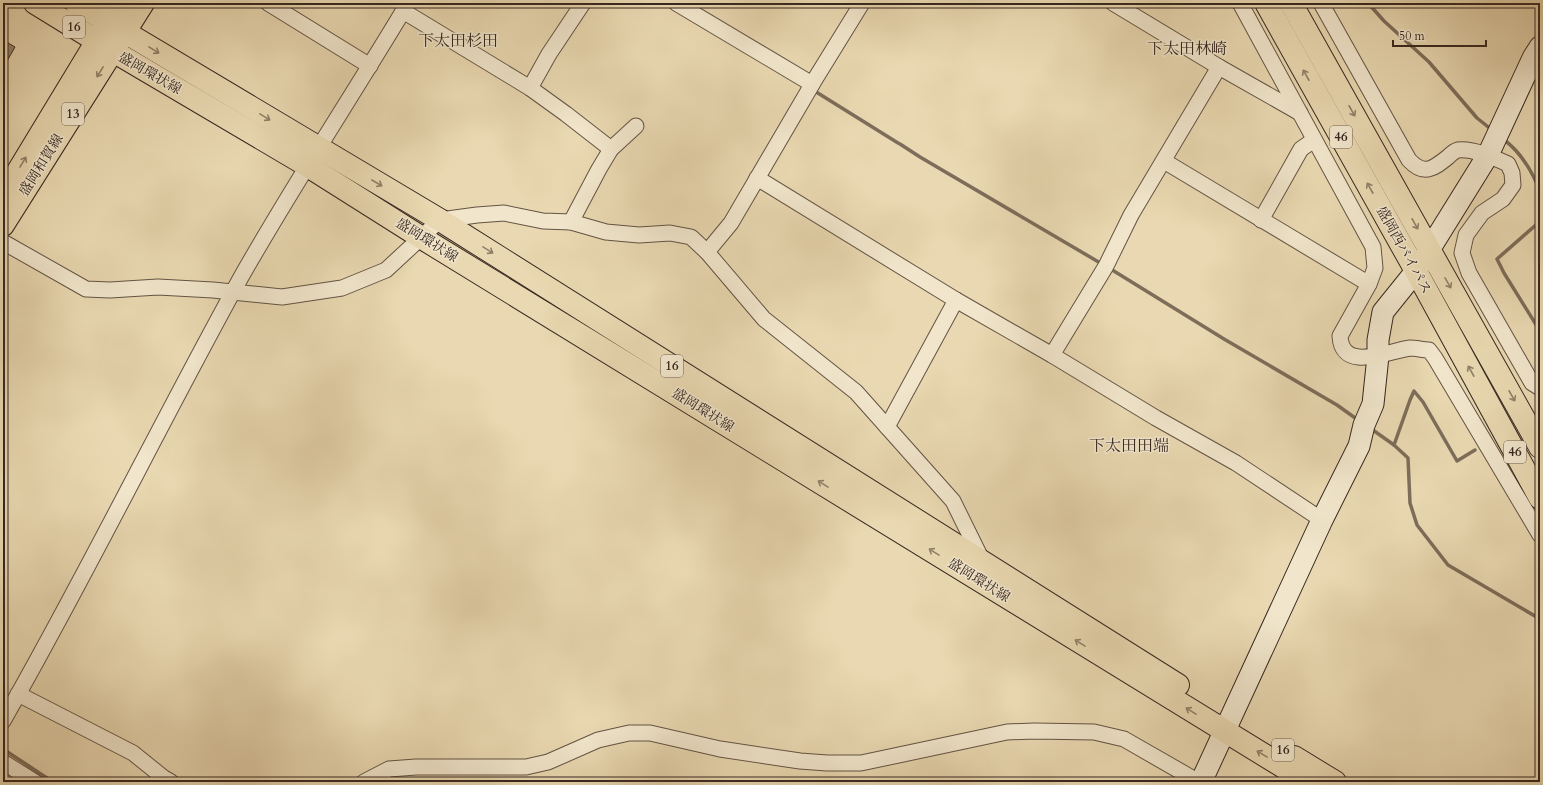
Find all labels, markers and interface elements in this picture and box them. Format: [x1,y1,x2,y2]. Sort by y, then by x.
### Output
road number: 16 [63,16,85,38]
scale bar [1393,22,1486,48]
text: 50 m [1399,28,1426,44]
district label: 下太田杉田 [418,30,498,52]
district label: 下太田林崎 [1147,38,1227,60]
one-way arrow [148,46,160,54]
street label: 盛岡環状線 [115,47,185,99]
one-way arrow [95,66,103,78]
one-way arrow [1301,69,1309,81]
road number: 13 [62,103,84,125]
one-way arrow [1348,105,1356,117]
one-way arrow [259,113,271,121]
road number: 46 [1330,126,1352,148]
street label: 盛岡和賀線 [14,130,68,200]
one-way arrow [20,156,28,168]
one-way arrow [371,180,383,188]
one-way arrow [1365,182,1373,194]
street label: 盛岡西バイパス [1372,203,1436,297]
street label: 盛岡環状線 [392,213,462,267]
one-way arrow [1411,218,1419,230]
one-way arrow [482,247,494,255]
one-way arrow [1445,277,1453,289]
road number: 16 [661,355,683,377]
one-way arrow [1467,365,1474,377]
street label: 盛岡環状線 [668,383,738,437]
one-way arrow [1509,390,1516,402]
district label: 下太田田端 [1089,435,1169,457]
road number: 46 [1504,441,1526,463]
one-way arrow [817,480,829,488]
one-way arrow [928,548,940,556]
street label: 盛岡環状線 [944,553,1014,607]
one-way arrow [1074,638,1086,646]
one-way arrow [1185,706,1197,714]
road number: 16 [1272,739,1294,761]
one-way arrow [1256,750,1268,758]

